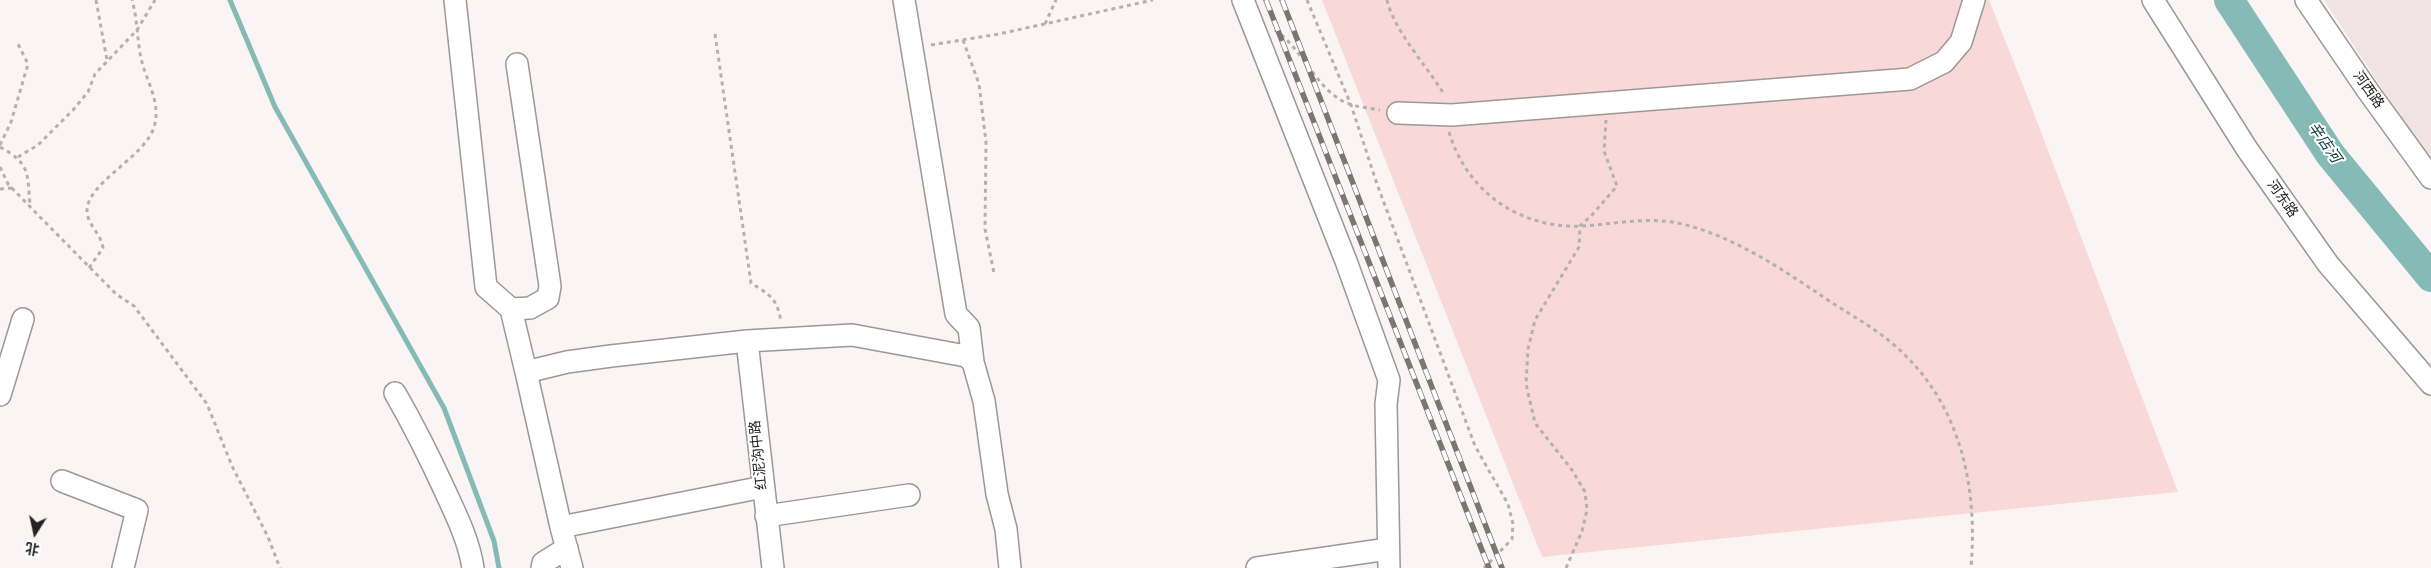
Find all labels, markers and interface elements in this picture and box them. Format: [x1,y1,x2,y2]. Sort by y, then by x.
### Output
street label: 河西路 [2349,68,2387,112]
water label: 辛店河 [2304,119,2344,167]
street label: 河东路 [2263,177,2301,221]
street label: 红泥沟中路 [747,419,771,491]
north arrow [10,508,60,558]
text: 北 [24,539,41,558]

